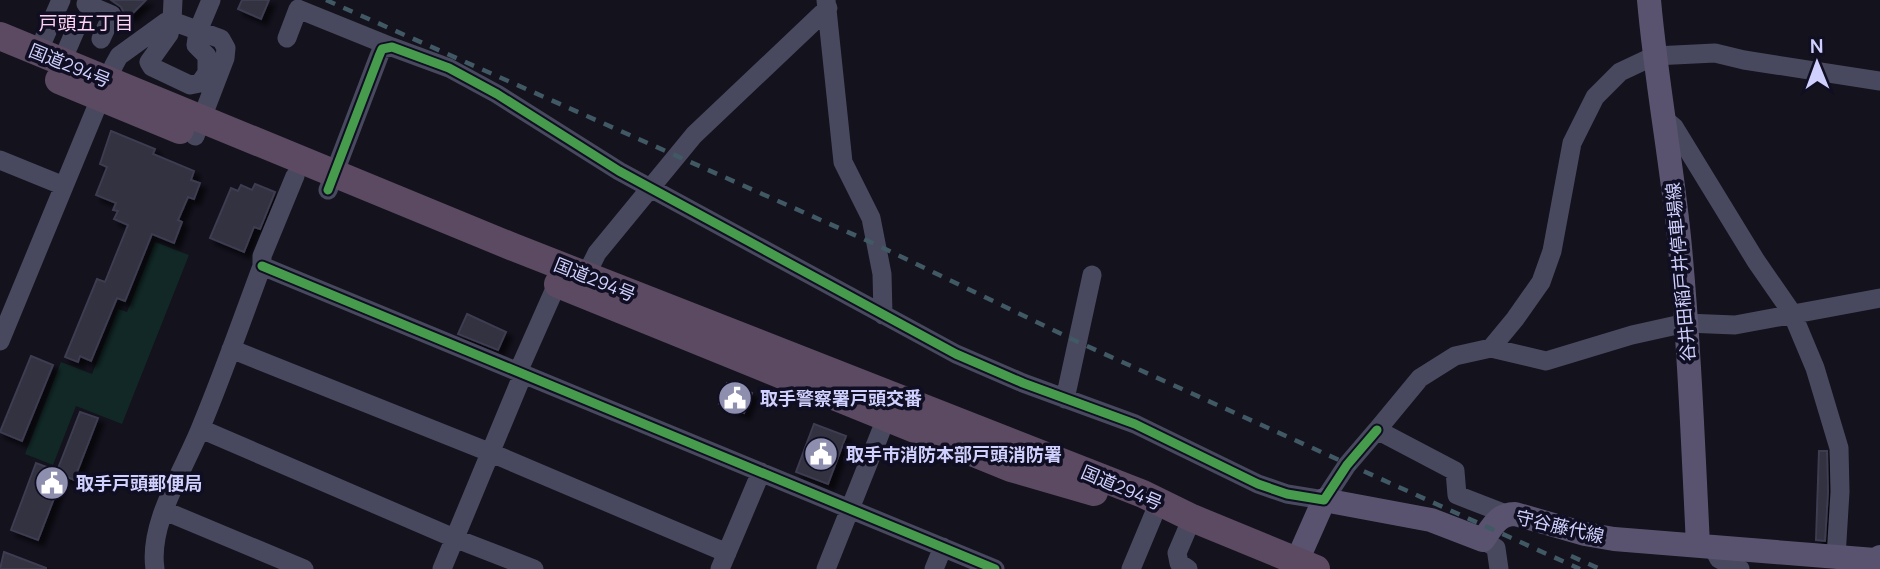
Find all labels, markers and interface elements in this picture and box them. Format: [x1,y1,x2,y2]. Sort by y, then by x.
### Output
district label: 戸頭五丁目 [38,10,134,36]
north arrow [1782,28,1852,98]
text: N [1810,33,1824,59]
street label: 国道294号 [26,38,114,92]
street label: 谷井田稲戸井停車場線 [1660,181,1700,363]
street label: 国道294号 [551,252,639,306]
public building icon: 取手警察署戸頭交番 [716,379,754,417]
place label: 取手警察署戸頭交番 [760,386,922,410]
public building icon: 取手市消防本部戸頭消防署 [802,435,840,473]
place label: 取手市消防本部戸頭消防署 [846,442,1062,466]
street label: 国道294号 [1078,459,1166,515]
public building icon: 取手戸頭郵便局 [33,464,71,502]
place label: 取手戸頭郵便局 [76,471,202,495]
street label: 守谷藤代線 [1513,504,1607,548]

